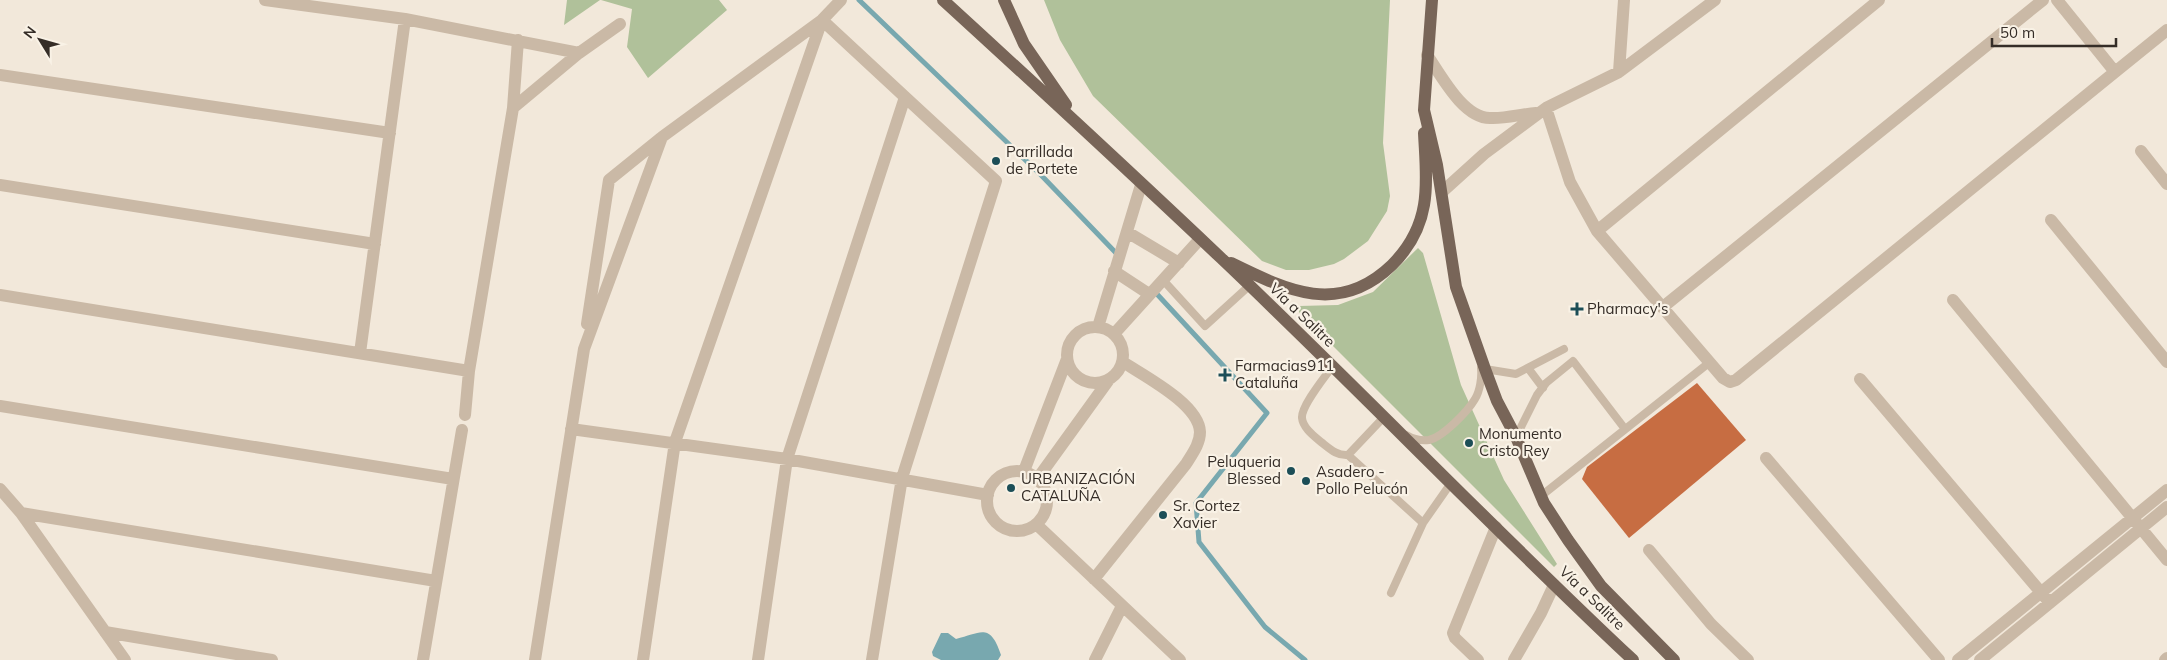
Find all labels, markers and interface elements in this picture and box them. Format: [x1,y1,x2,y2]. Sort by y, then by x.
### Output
north arrow [15,15,65,65]
scale bar [1992,15,2116,47]
text: N [19,23,40,42]
text: 50 m [2000,23,2035,42]
place label: Parrillada de Portete [1006,142,1078,178]
marker: Parrillada de Portete [990,155,1002,167]
street label: Vía a Salitre [1265,279,1339,351]
place label: Pharmacy's [1587,299,1668,318]
marker: Pharmacy's [1571,303,1583,315]
place label: Farmacias911 Cataluña [1235,356,1334,392]
marker: Farmacias911 Cataluña [1219,369,1231,381]
place label: Monumento Cristo Rey [1479,424,1562,460]
marker: Monumento Cristo Rey [1463,437,1475,449]
place label: Peluqueria Blessed [1207,452,1281,488]
place label: Asadero - Pollo Pelucón [1316,462,1408,498]
marker: Peluqueria Blessed [1285,465,1297,477]
place label: URBANIZACIÓN CATALUÑA [1021,469,1135,505]
marker: Asadero - Pollo Pelucón [1300,475,1312,487]
marker: URBANIZACIÓN CATALUÑA [1005,482,1017,494]
place label: Sr. Cortez Xavier [1173,496,1240,532]
marker: Sr. Cortez Xavier [1157,509,1169,521]
street label: Vía a Salitre [1555,562,1629,634]

